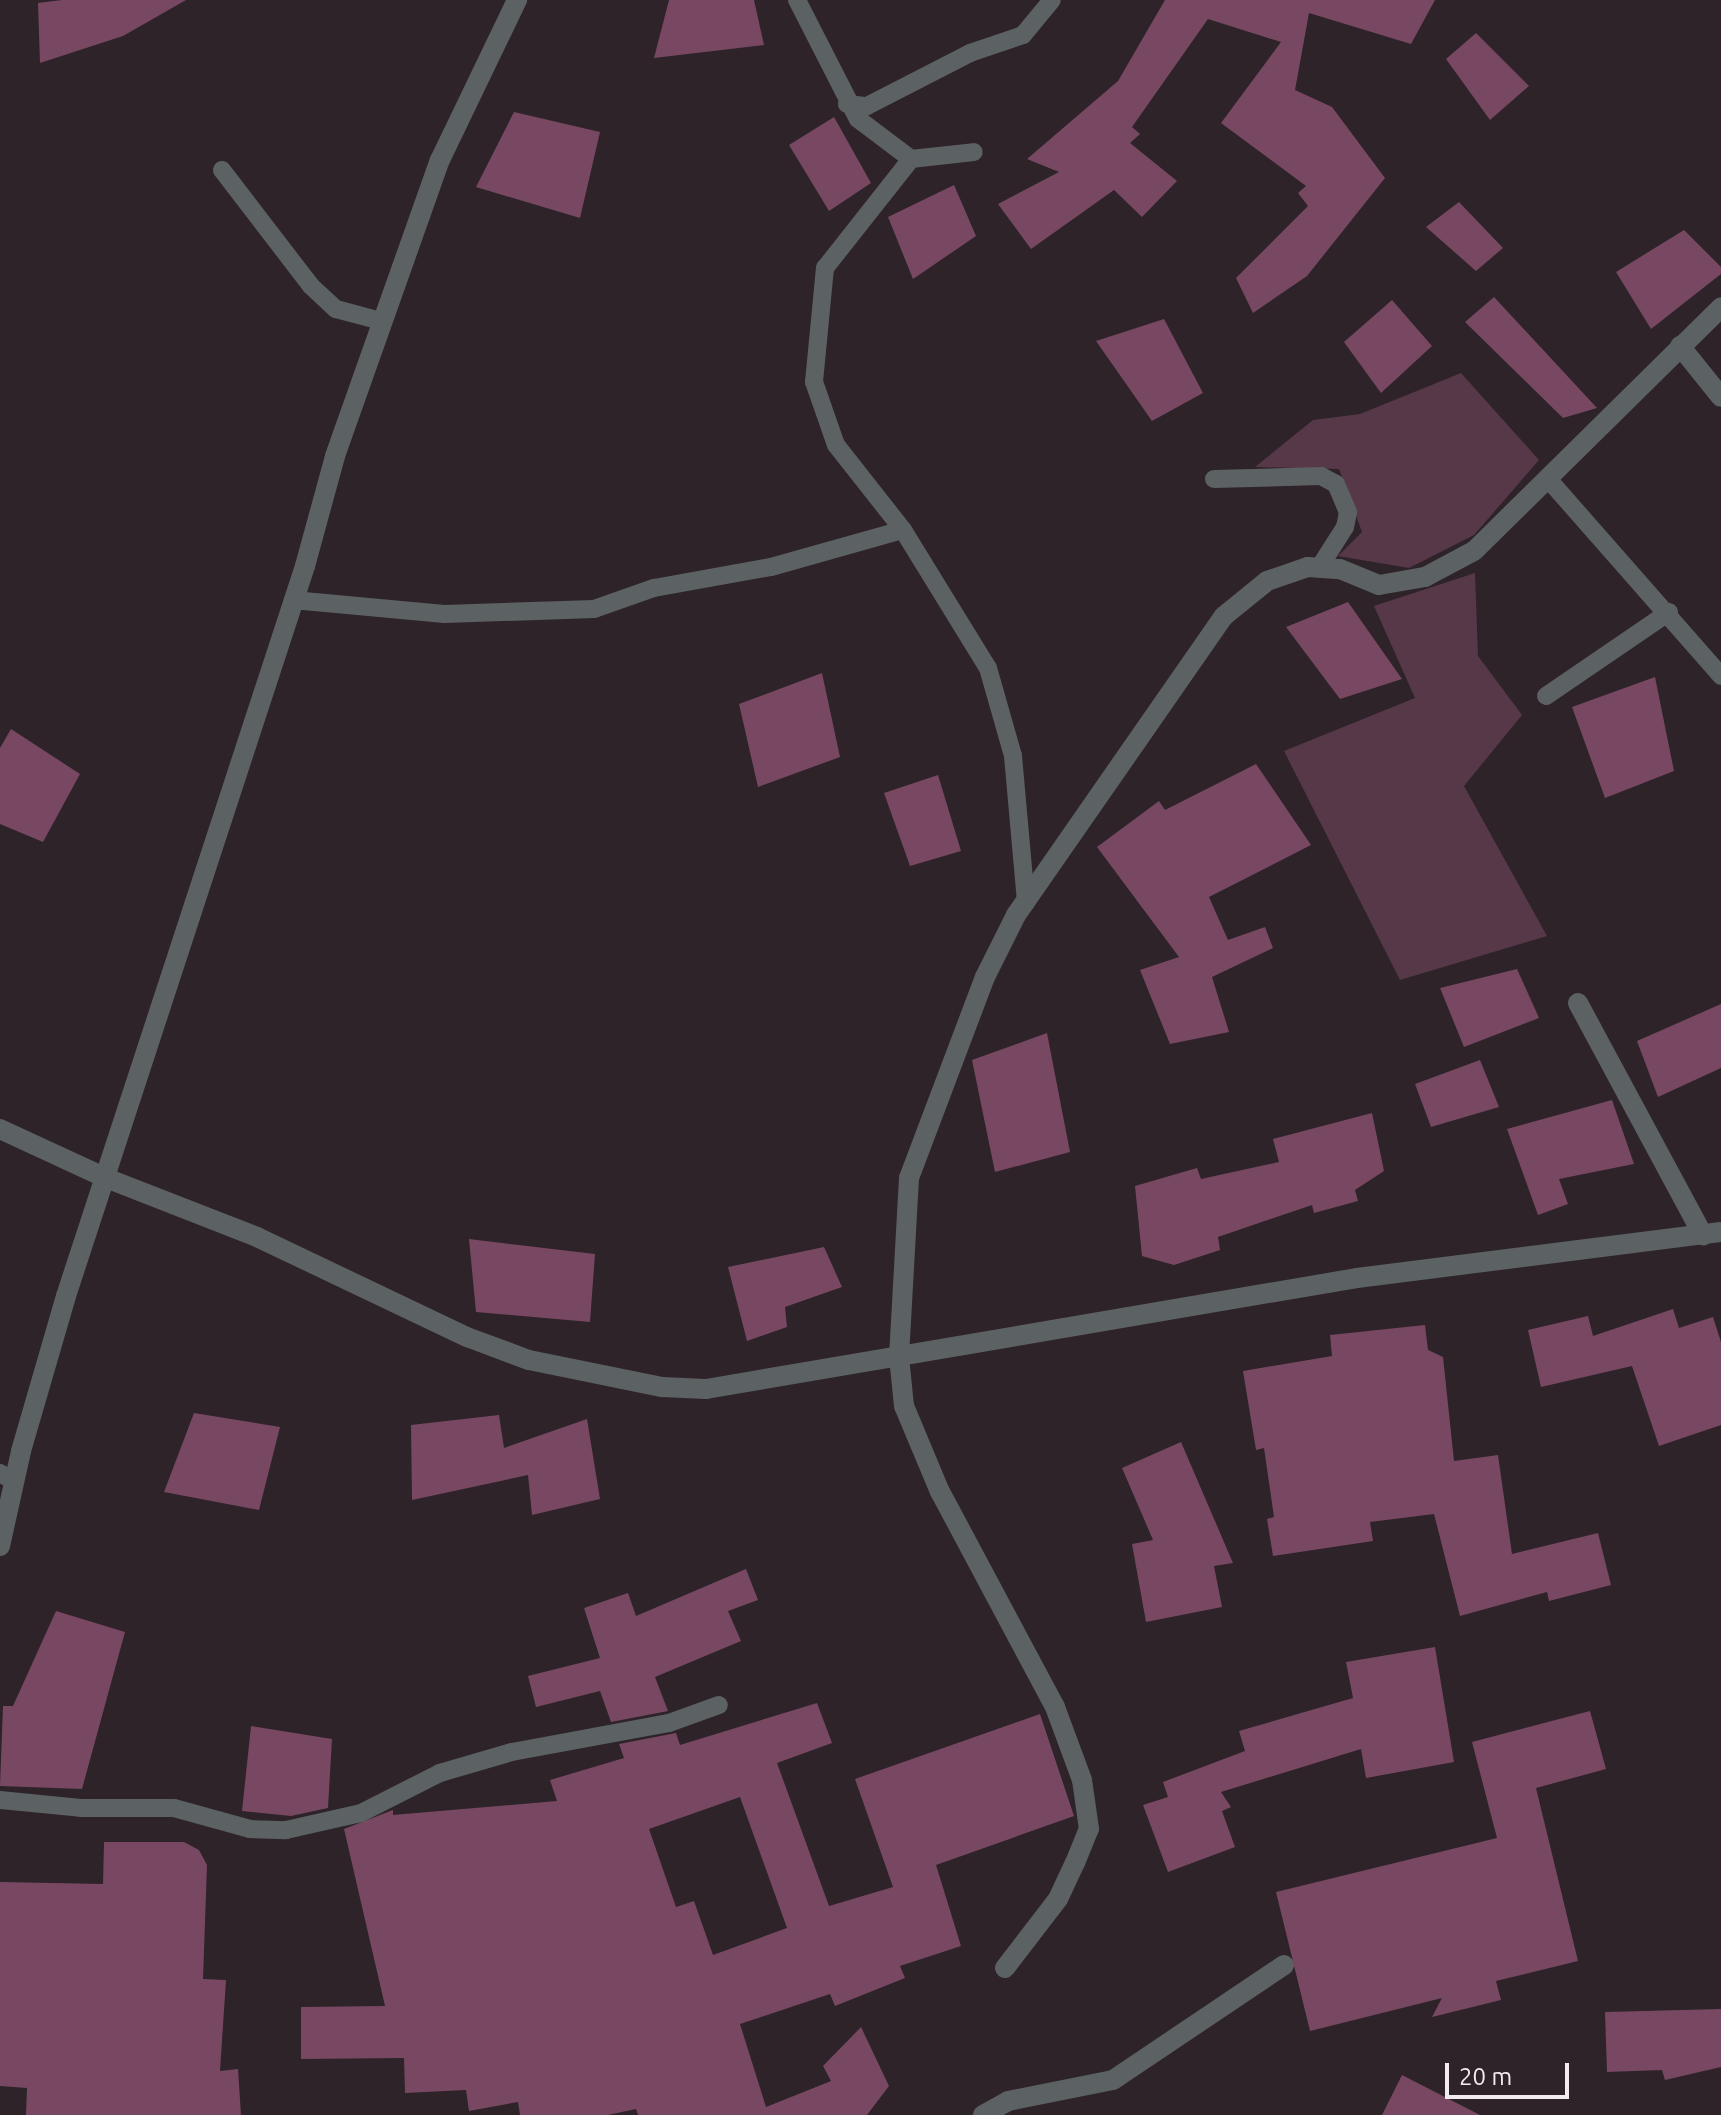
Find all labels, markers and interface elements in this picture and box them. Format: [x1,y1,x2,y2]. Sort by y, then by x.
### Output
scale bar [1449,2047,1573,2097]
text: 20 m [1459,2063,1512,2090]

